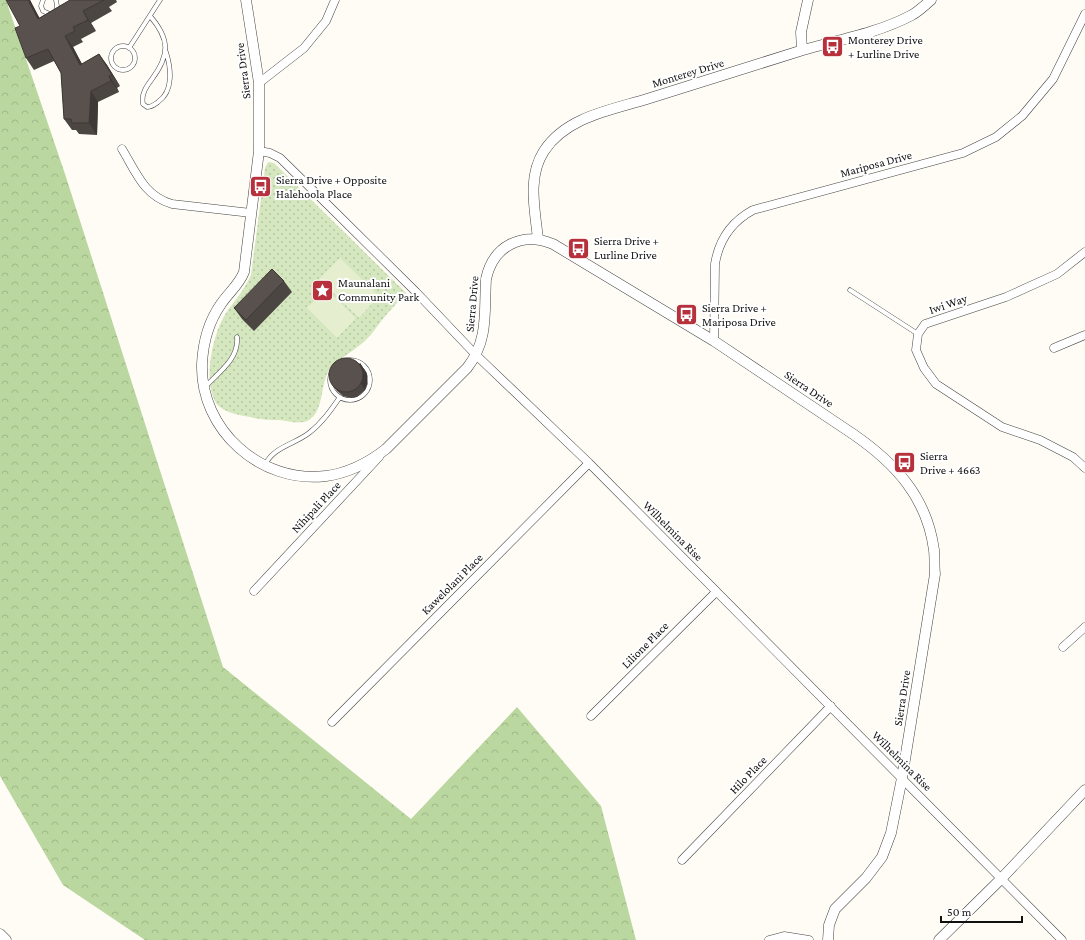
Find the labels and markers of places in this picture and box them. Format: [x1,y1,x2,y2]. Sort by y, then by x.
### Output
place label: Monterey Drive + Lurline Drive [848,33,923,61]
bus stop icon: Monterey Drive + Lurline Drive [820,34,846,60]
place label: Sierra Drive + Opposite Halehoola Place [276,173,387,201]
bus stop icon: Sierra Drive + Opposite Halehoola Place [247,174,273,200]
place label: Sierra Drive + Lurline Drive [594,234,659,262]
bus stop icon: Sierra Drive + Lurline Drive [565,235,591,261]
place label: Maunalani Community Park [338,276,419,304]
place icon: Maunalani Community Park [310,277,336,303]
place label: Sierra Drive + Mariposa Drive [702,301,776,329]
bus stop icon: Sierra Drive + Mariposa Drive [673,302,699,328]
place label: Sierra Drive + 4663 [920,449,981,477]
bus stop icon: Sierra Drive + 4663 [892,450,918,476]

